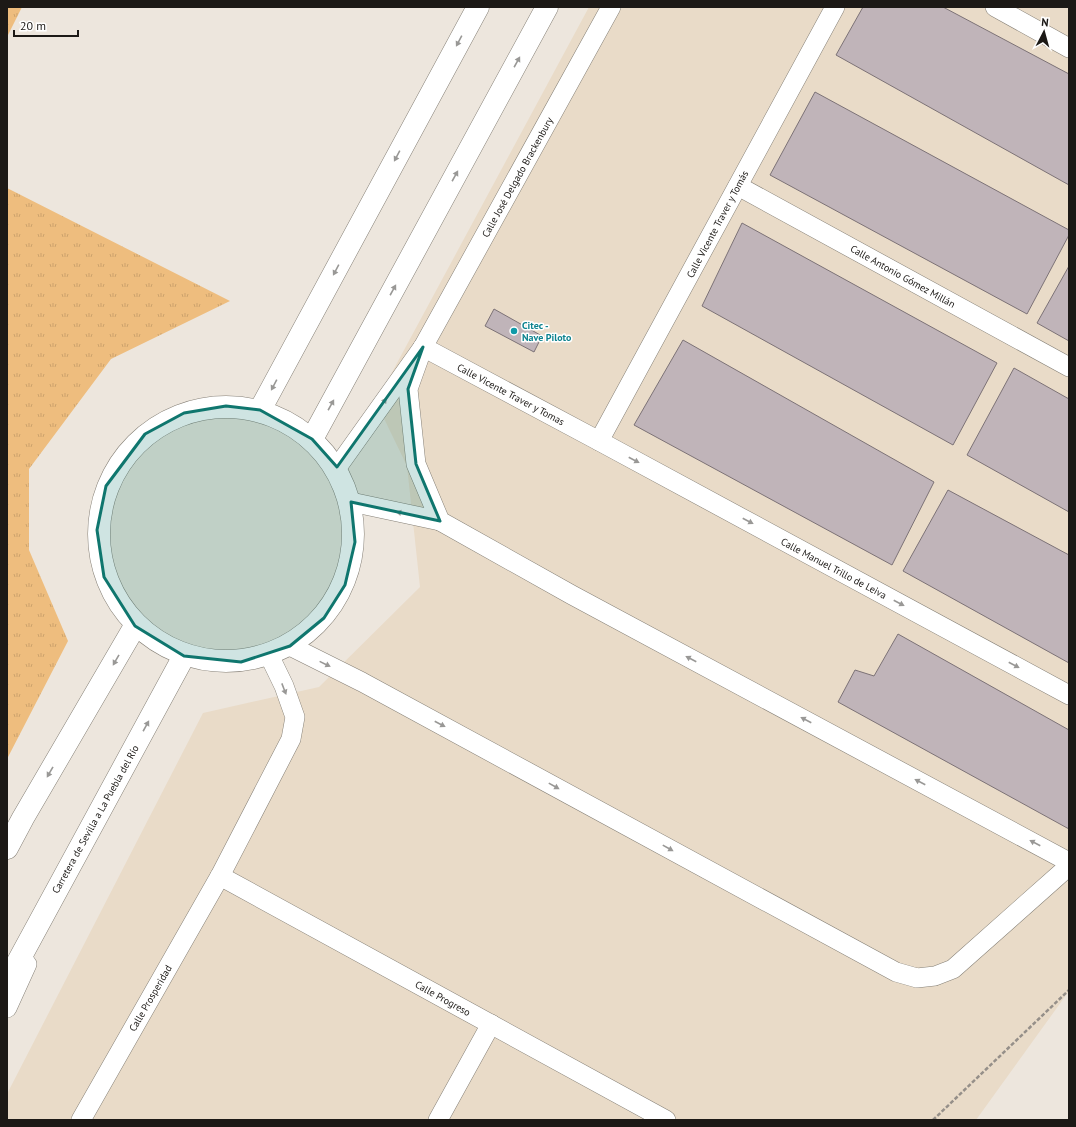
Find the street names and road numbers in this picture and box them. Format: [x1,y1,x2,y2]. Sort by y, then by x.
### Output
street label: Calle José Delgado Brackenbury [479,115,556,240]
street label: Calle Vicente Traver y Tomás [684,168,751,280]
street label: Calle Antonio Gómez Millán [848,242,958,311]
street label: Calle Vicente Traver y Tomas [455,361,567,428]
street label: Calle Manuel Trillo de Leiva [779,535,889,602]
street label: Carretera de Sevilla a La Puebla del Río [49,743,142,896]
street label: Calle Prosperidad [126,963,175,1034]
street label: Calle Progreso [413,978,473,1019]

